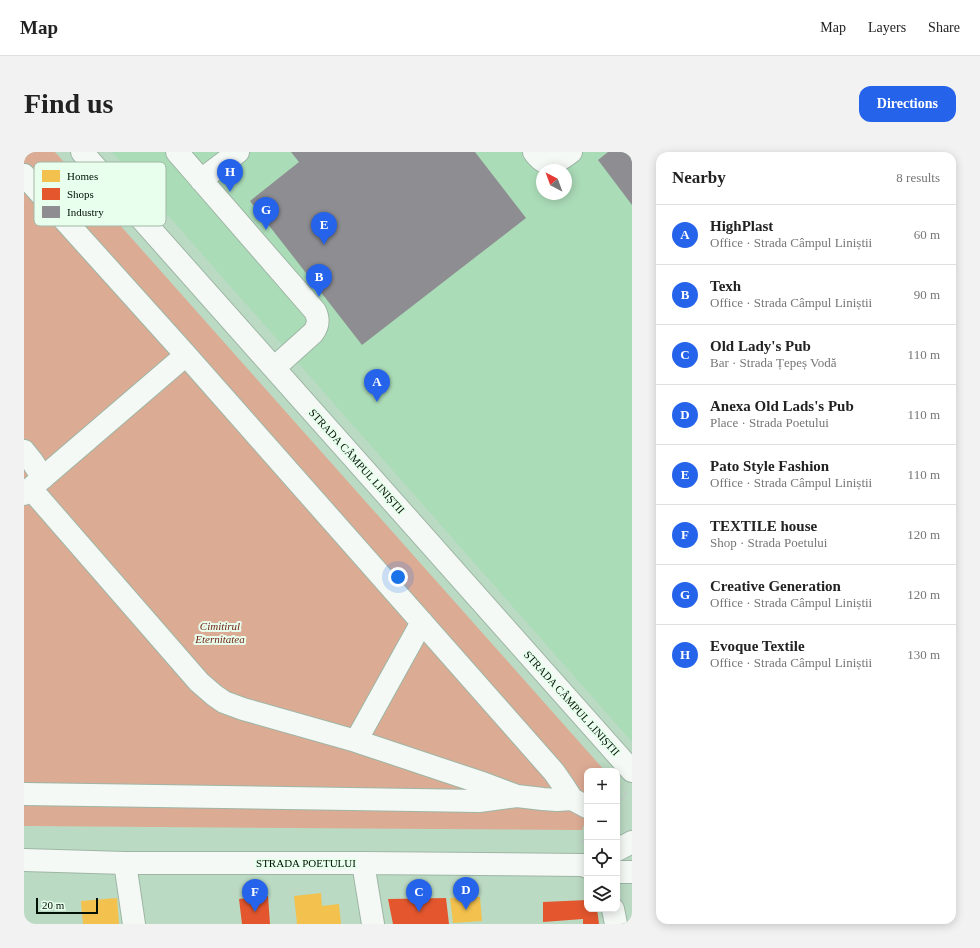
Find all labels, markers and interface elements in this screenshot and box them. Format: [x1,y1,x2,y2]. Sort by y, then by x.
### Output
text: Map [20,17,58,38]
text: Map [820,20,846,35]
text: Layers [868,20,906,35]
text: Share [928,20,960,35]
button: Directions [859,86,956,122]
text: Find us [24,88,114,119]
pin: H [217,159,243,192]
legend [34,162,166,226]
north arrow [536,164,572,200]
text: Nearby [672,168,726,187]
text: Homes [67,170,98,182]
text: 8 results [896,170,940,185]
text: Shops [67,188,94,200]
pin: G [253,197,279,230]
text: Industry [67,206,104,218]
pin: E [311,212,337,245]
text: HighPlast [710,218,773,234]
text: A [680,227,690,242]
text: 60 m [914,227,940,242]
text: Office · Strada Câmpul Liniștii [710,235,872,250]
pin: B [306,264,332,297]
text: Texh [710,278,741,294]
text: B [681,287,689,302]
text: 90 m [914,287,940,302]
text: Office · Strada Câmpul Liniștii [710,295,872,310]
text: Old Lady's Pub [710,338,811,354]
text: C [680,347,690,362]
text: 110 m [908,347,940,362]
text: Bar · Strada Țepeș Vodă [710,355,837,370]
pin: A [364,369,390,402]
text: Anexa Old Lads's Pub [710,398,854,414]
street label: STRADA CÂMPUL LINIȘTII [307,406,407,516]
text: D [680,407,690,422]
text: 110 m [908,407,940,422]
text: Place · Strada Poetului [710,415,829,430]
text: Pato Style Fashion [710,458,829,474]
text: E [681,467,689,482]
text: 110 m [908,467,940,482]
text: Office · Strada Câmpul Liniștii [710,475,872,490]
text: TEXTILE house [710,518,817,534]
text: F [681,527,689,542]
text: 120 m [907,527,940,542]
text: Shop · Strada Poetului [710,535,827,550]
your location [388,567,408,587]
text: Creative Generation [710,578,841,594]
text: G [680,587,690,602]
text: 120 m [907,587,940,602]
text: Office · Strada Câmpul Liniștii [710,595,872,610]
park label: Cimitirul Eternitatea [194,620,245,645]
text: Evoque Textile [710,638,805,654]
text: H [680,647,690,662]
text: 130 m [907,647,940,662]
street label: STRADA CÂMPUL LINIȘTII [522,648,622,758]
text: Office · Strada Câmpul Liniștii [710,655,872,670]
map controls [584,768,620,912]
button: + [584,768,620,804]
button: − [584,804,620,840]
button: locate [584,840,620,876]
street label: STRADA POETULUI [256,857,356,869]
button: layers [584,876,620,912]
pin: D [453,877,479,910]
pin: F [242,879,268,912]
pin: C [406,879,432,912]
scale bar [36,896,98,915]
text: 20 m [42,899,64,911]

